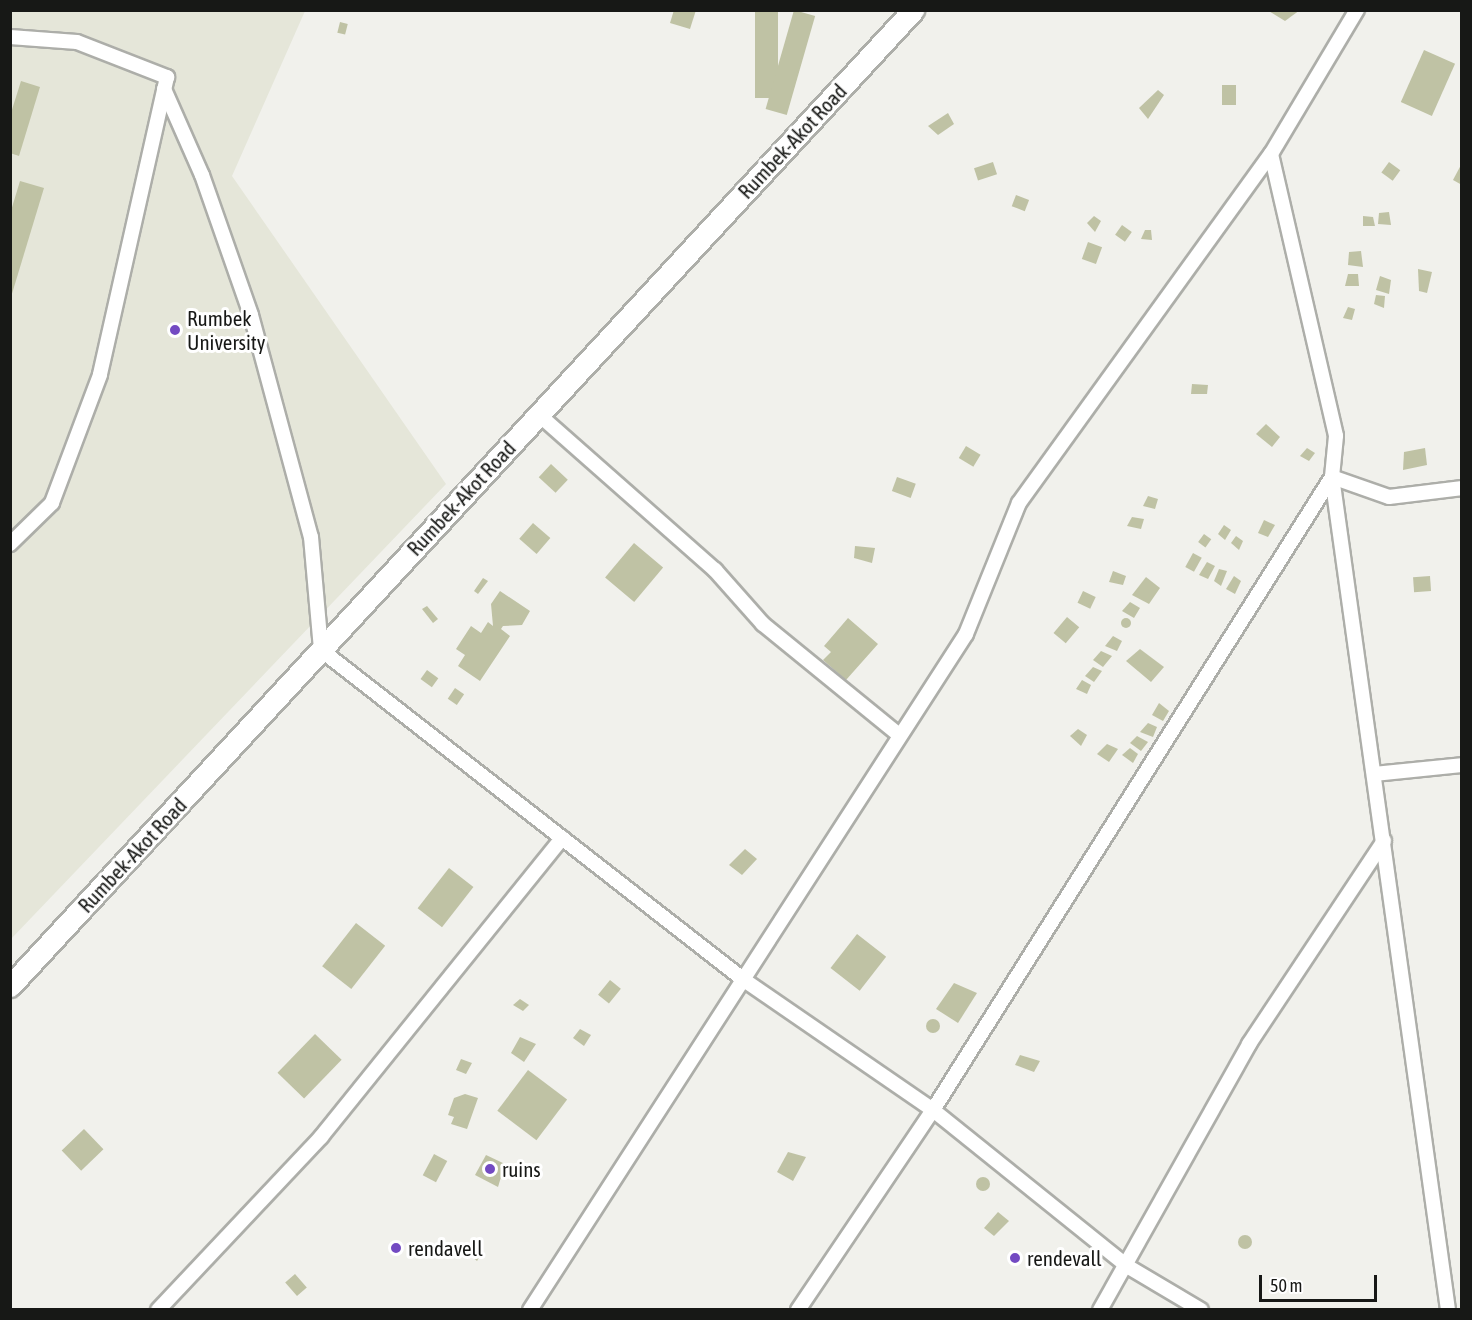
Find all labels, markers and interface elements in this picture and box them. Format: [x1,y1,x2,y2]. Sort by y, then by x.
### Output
street label: Rumbek-Akot Road [732,78,852,204]
place label: Rumbek University [187,305,266,355]
marker: Rumbek University [168,323,182,337]
street label: Rumbek-Akot Road [401,435,521,561]
street label: Rumbek-Akot Road [72,792,192,918]
place label: ruins [502,1156,541,1182]
marker: ruins [483,1162,497,1176]
place label: rendavell [408,1235,483,1261]
marker: rendavell [389,1241,403,1255]
place label: rendevall [1027,1245,1102,1271]
marker: rendevall [1008,1251,1022,1265]
scale bar [1262,1263,1380,1301]
text: 50 m [1270,1275,1302,1296]

